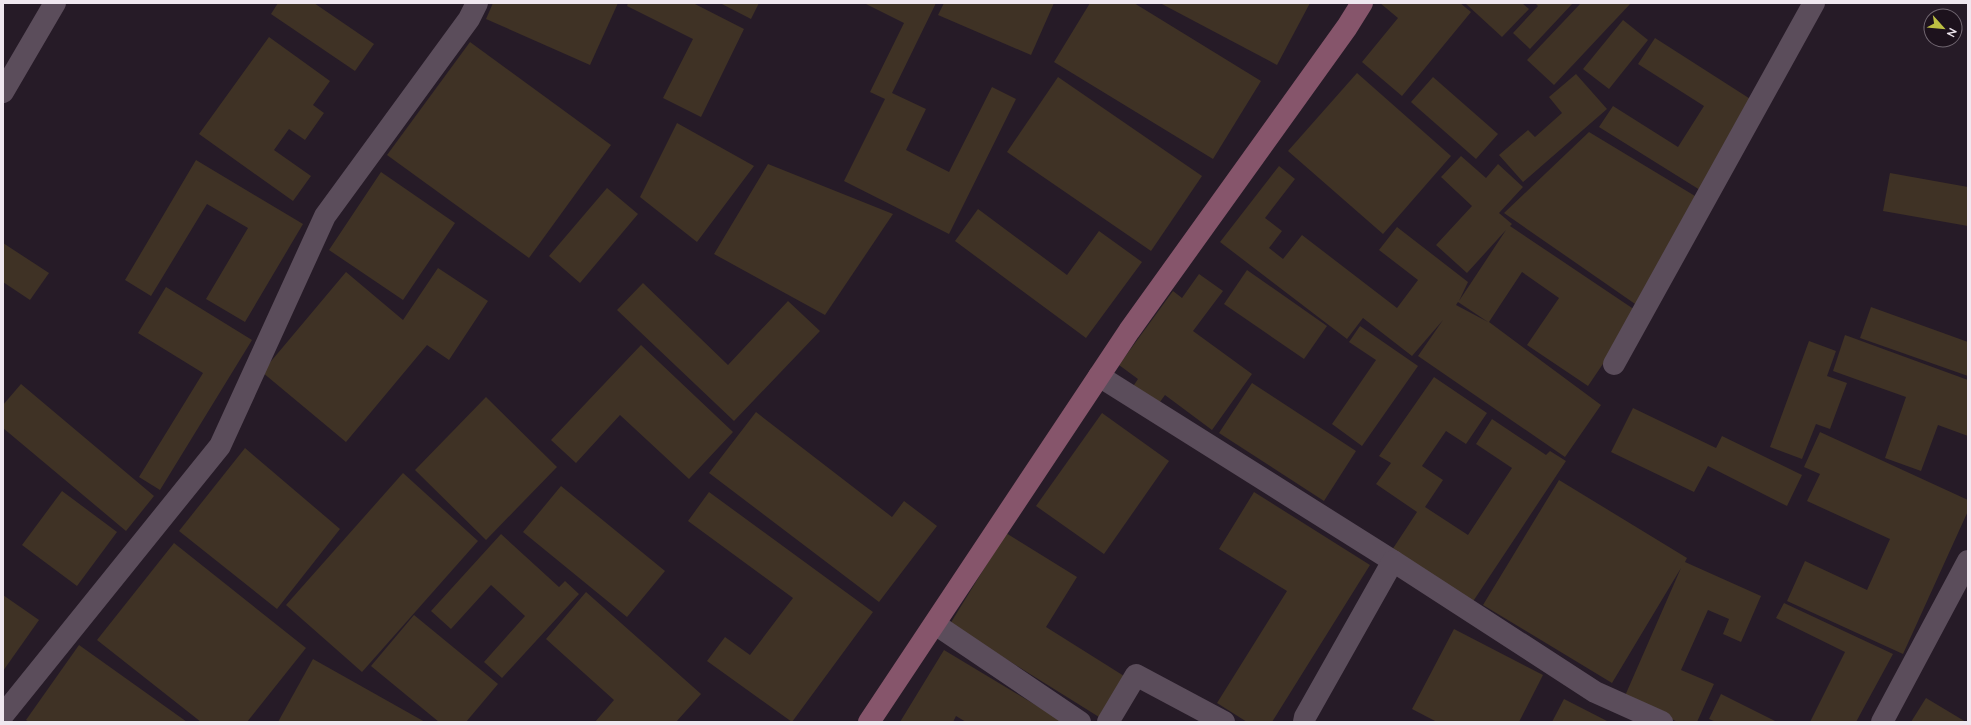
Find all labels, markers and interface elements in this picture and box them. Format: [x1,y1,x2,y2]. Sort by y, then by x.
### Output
north arrow [1923,8,1963,48]
text: N [1945,26,1960,39]

